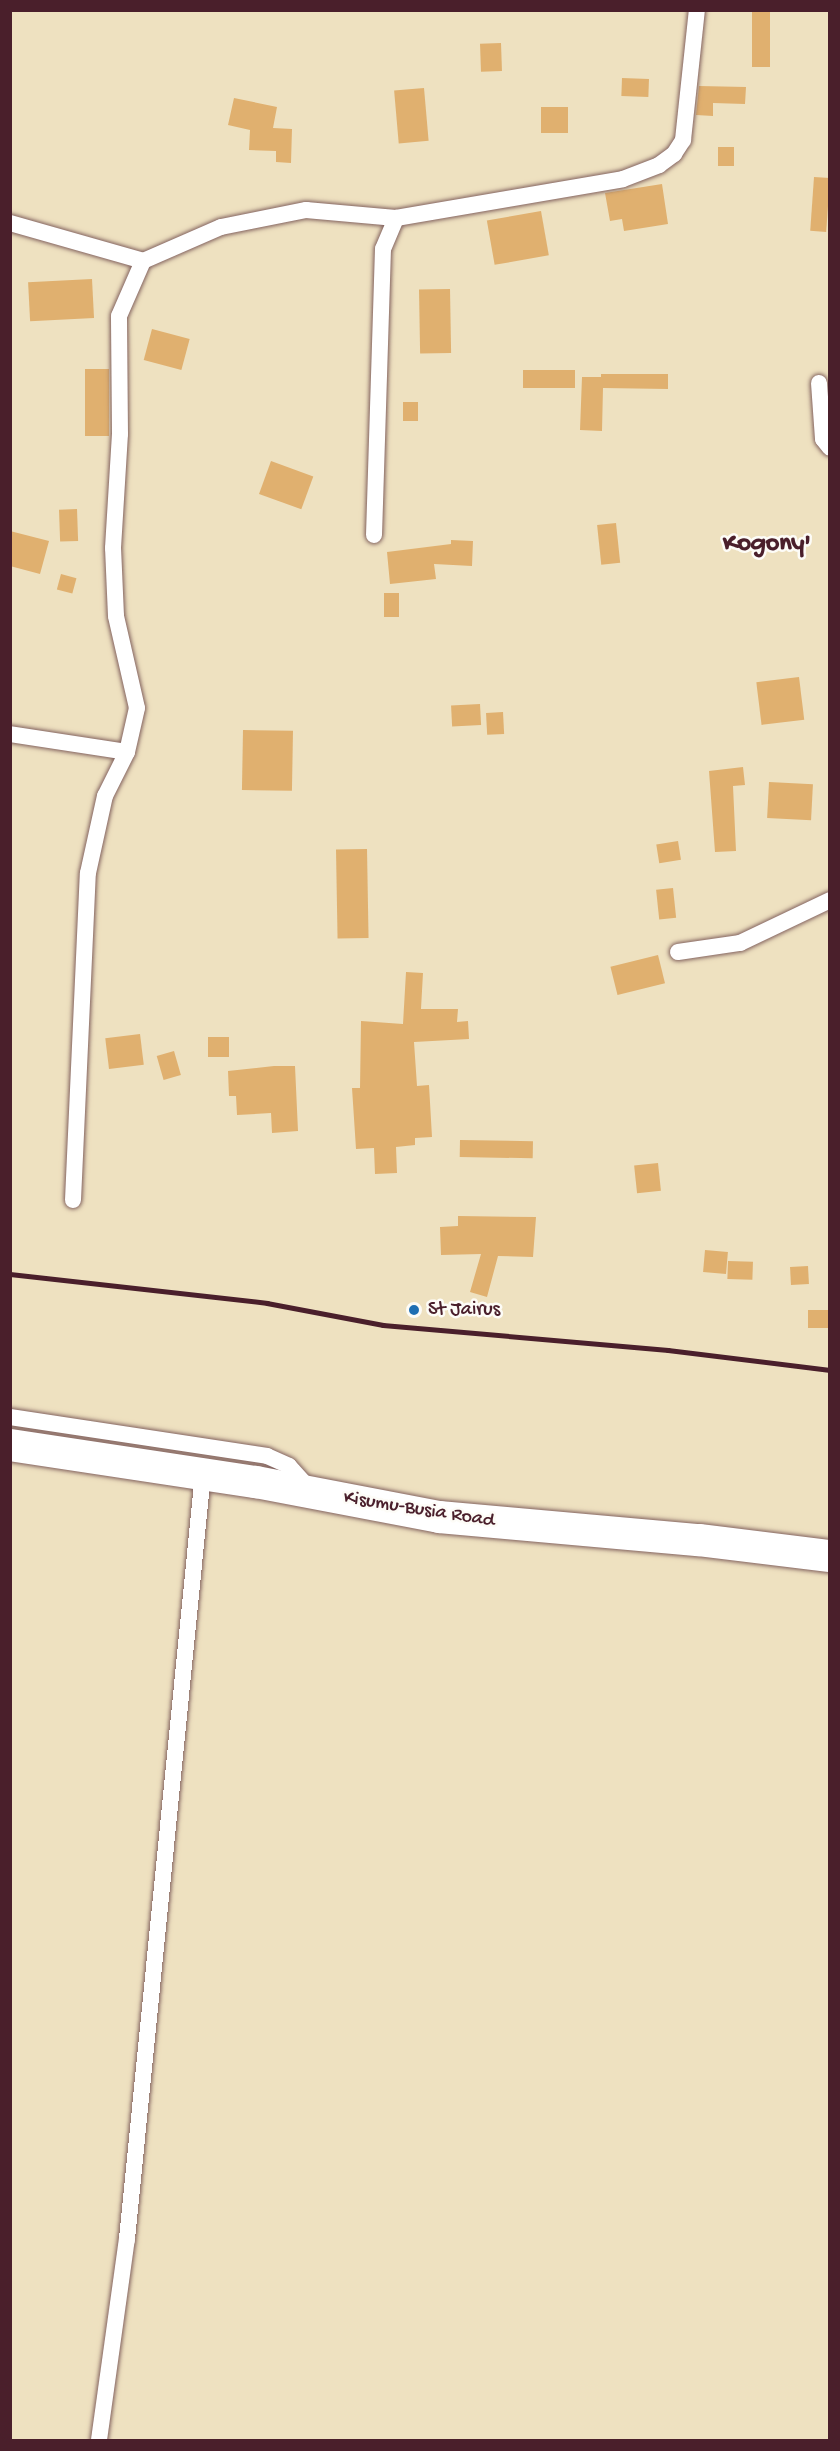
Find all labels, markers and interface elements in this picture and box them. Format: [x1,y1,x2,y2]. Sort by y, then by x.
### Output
district label: Kogony' [723,529,811,561]
place label: St Jairus [428,1298,500,1322]
marker: St Jairus [405,1301,423,1319]
street label: Kisumu-Busia Road [342,1486,496,1534]

